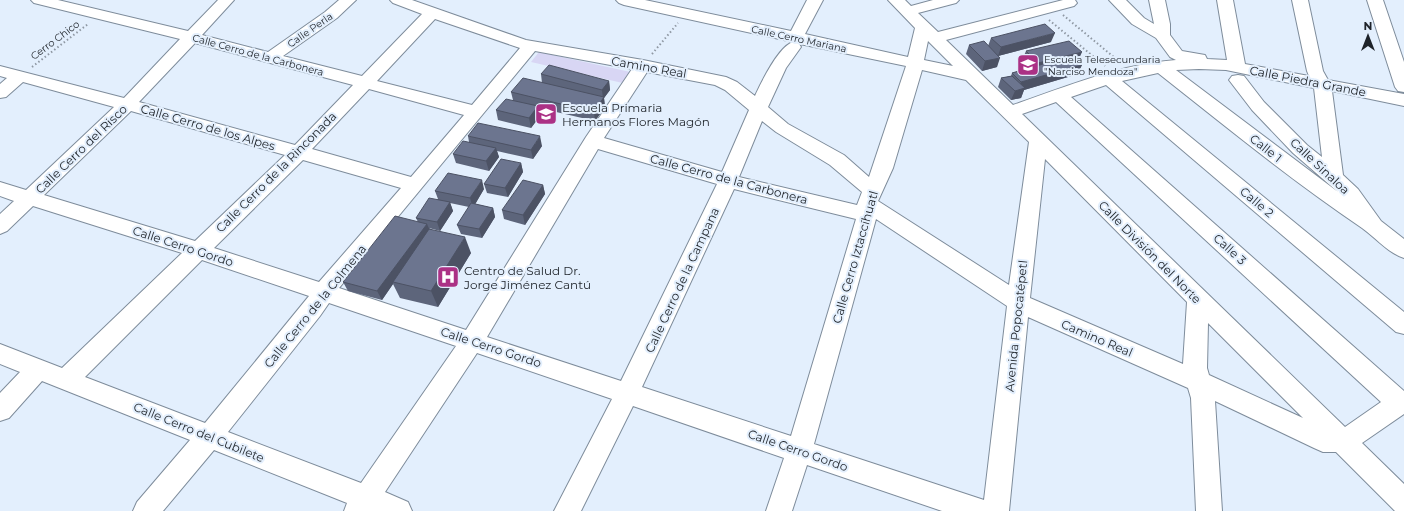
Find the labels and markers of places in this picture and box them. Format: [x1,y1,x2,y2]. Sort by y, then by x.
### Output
school or university icon: Escuela Telesecundaria "Narciso Mendoza" [1015,52,1041,78]
place label: Escuela Telesecundaria "Narciso Mendoza" [1044,53,1160,78]
place label: Escuela Primaria Hermanos Flores Magón [562,100,710,129]
school or university icon: Escuela Primaria Hermanos Flores Magón [533,101,559,127]
place label: Centro de Salud Dr. Jorge Jiménez Cantú [463,263,591,292]
hospital icon: Centro de Salud Dr. Jorge Jiménez Cantú [435,264,461,290]

